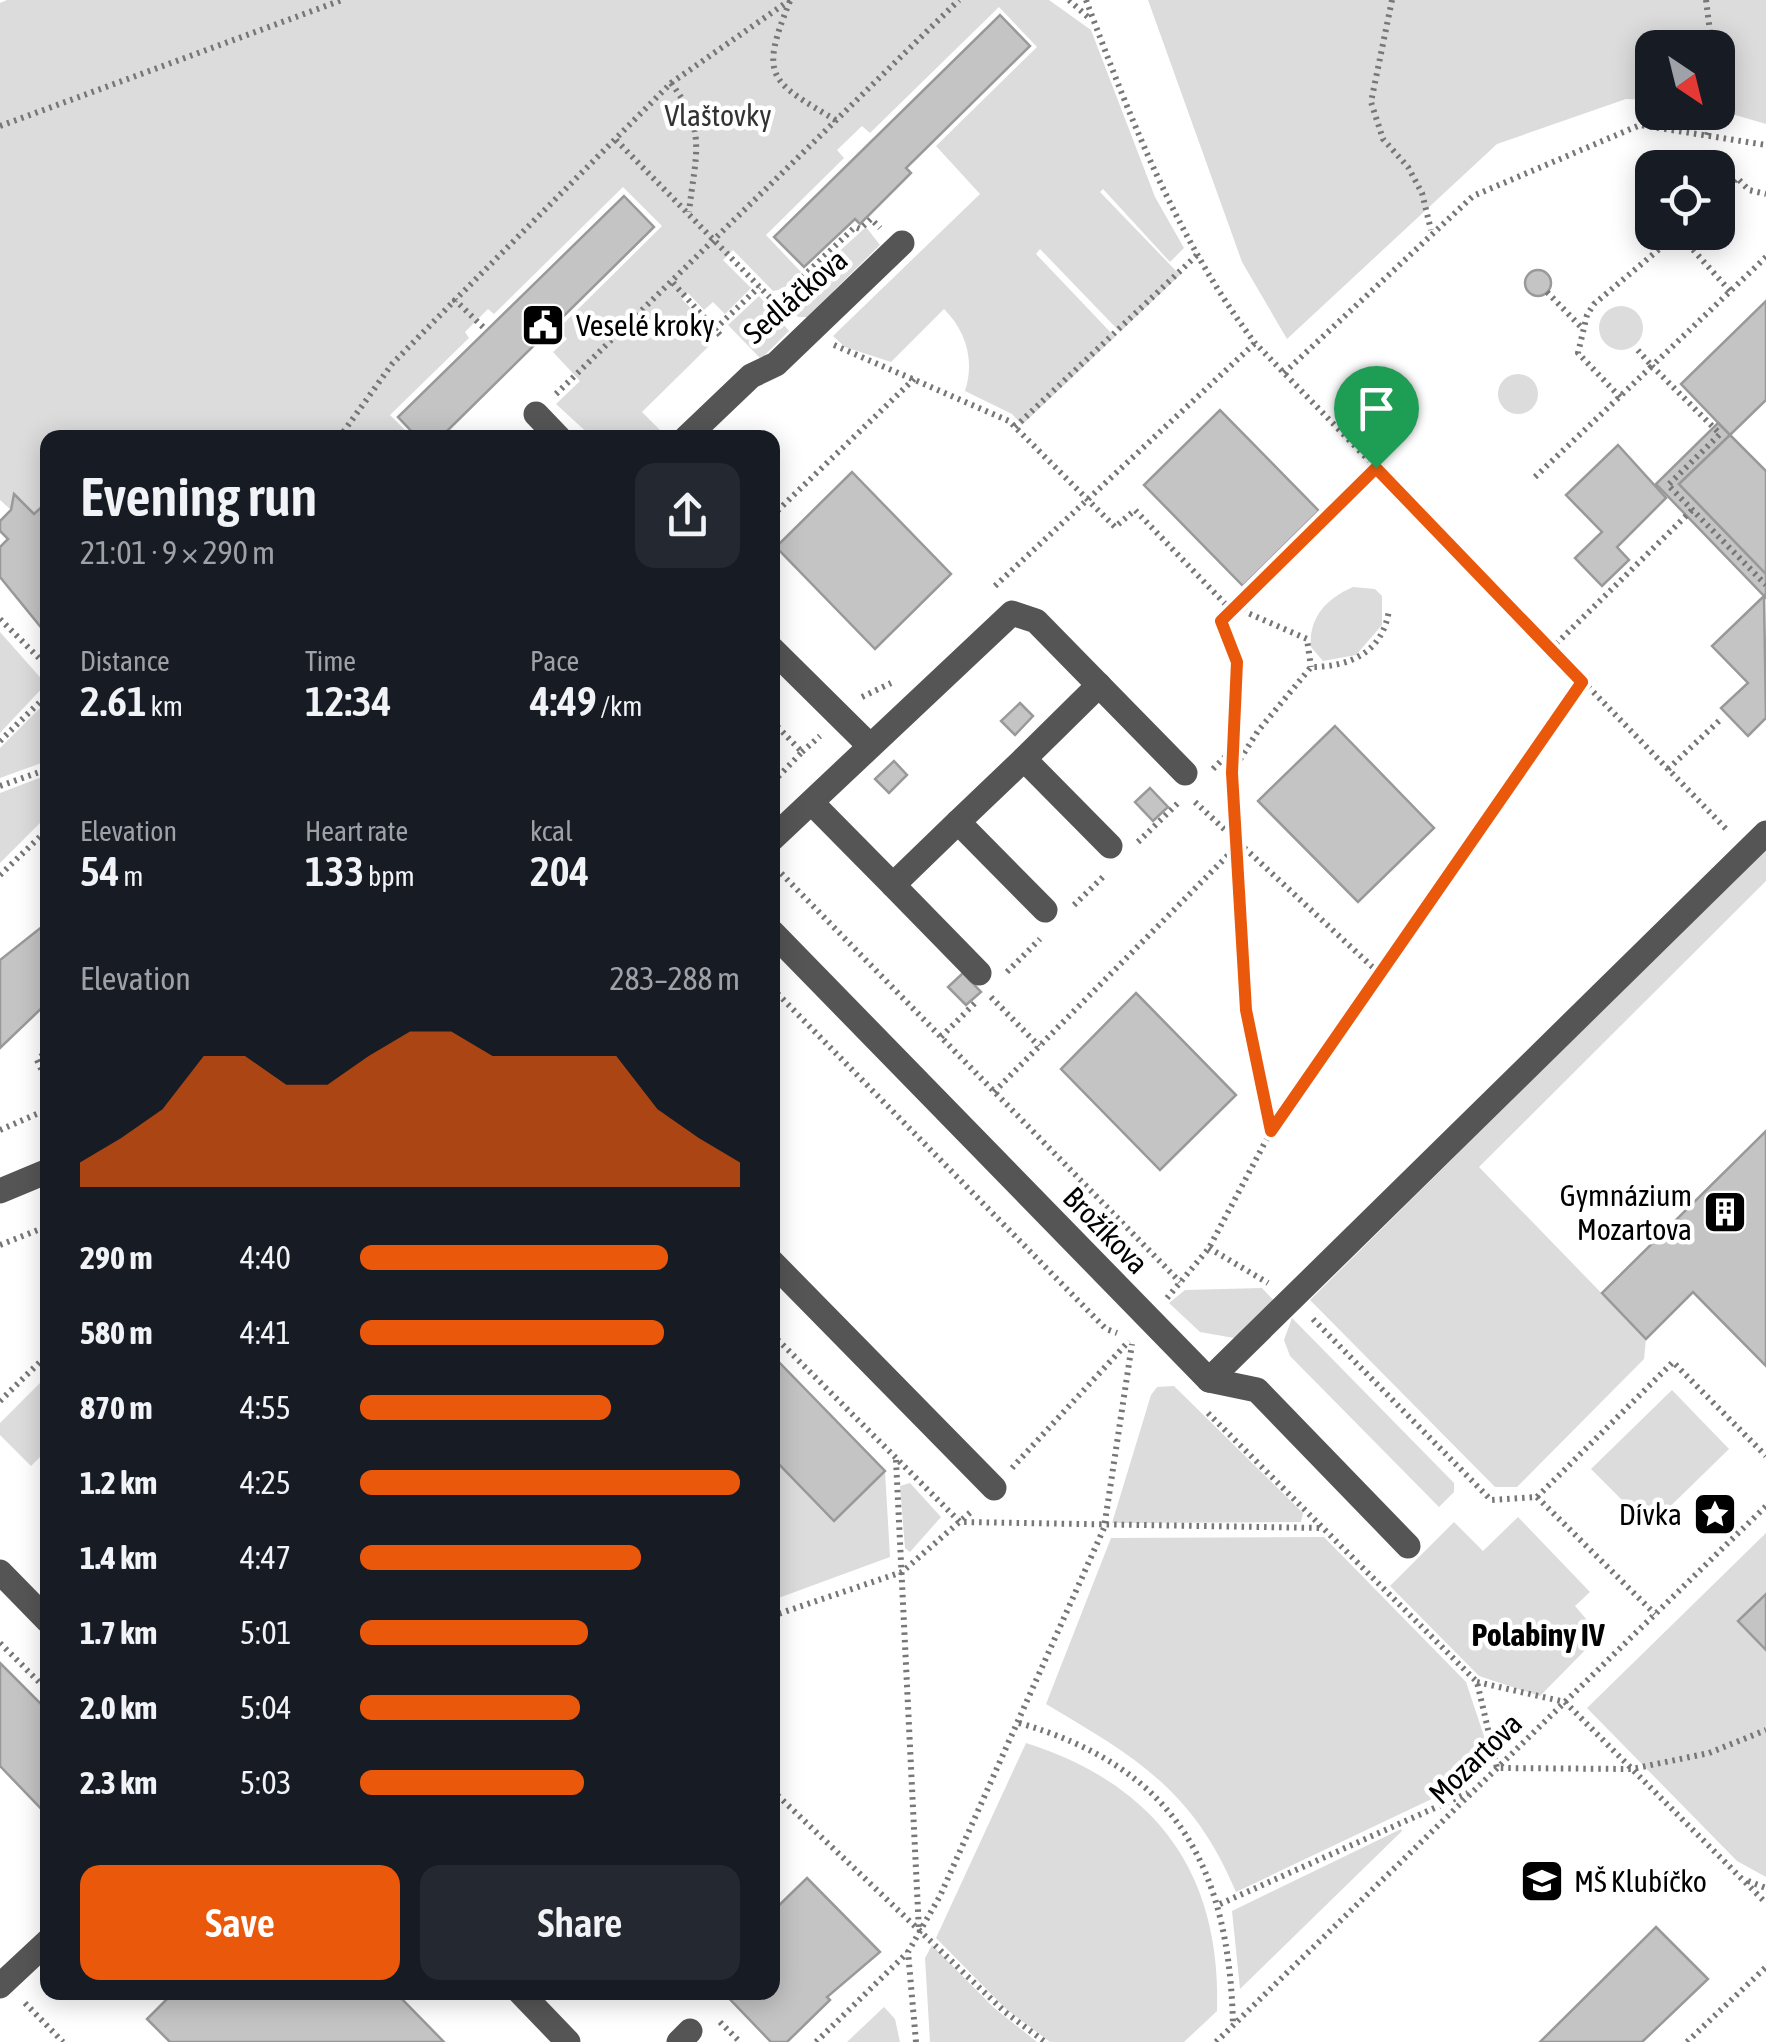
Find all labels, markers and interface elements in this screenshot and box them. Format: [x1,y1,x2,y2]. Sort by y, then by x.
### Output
north arrow [1635,30,1735,130]
map controls [1635,30,1735,250]
park label: Vlaštovky [664,98,772,132]
button: locate [1635,150,1735,250]
street label: Sedláčkova [736,242,854,350]
public building icon: Veselé kroky [520,302,566,348]
place label: Veselé kroky [576,308,715,342]
pin [1334,366,1419,469]
icon: arrive [1349,381,1404,436]
button: share [635,463,740,568]
text: Evening run [80,465,317,528]
text: 21:01 · 9 × 290 m [80,534,275,571]
text: Distance [80,645,170,677]
text: Time [305,645,356,677]
text: Pace [530,645,579,677]
text: 2.61 [80,677,147,725]
text: 12:34 [305,677,391,725]
text: 4:49 [530,677,597,725]
text: km [147,690,183,722]
text: /km [597,690,642,722]
text: Elevation [80,815,177,847]
text: Heart rate [305,815,408,847]
text: kcal [530,815,573,847]
text: 54 [80,847,119,895]
text: 133 [305,847,364,895]
text: 204 [530,847,589,895]
text: m [119,860,143,892]
text: bpm [364,860,415,892]
text: Elevation [80,960,191,997]
text: 283–288 m [610,960,740,997]
place label: Gymnázium Mozartova [1560,1178,1692,1246]
street label: Brožíkova [1057,1180,1155,1280]
building icon: Gymnázium Mozartova [1702,1189,1748,1235]
text: 290 m [80,1239,153,1276]
text: 4:40 [240,1239,291,1276]
text: 580 m [80,1314,153,1351]
text: 4:41 [240,1314,291,1351]
text: 870 m [80,1389,153,1426]
text: 4:55 [240,1389,291,1426]
text: 1.2 km [80,1464,157,1501]
text: 4:25 [240,1464,291,1501]
place icon: Dívka [1692,1491,1738,1537]
place label: Dívka [1619,1497,1682,1531]
text: 1.4 km [80,1539,157,1576]
text: 4:47 [240,1539,291,1576]
text: 1.7 km [80,1614,157,1651]
text: 5:01 [240,1614,291,1651]
district label: Polabiny IV [1471,1616,1605,1653]
text: 2.0 km [80,1689,157,1726]
text: 5:04 [240,1689,291,1726]
street label: Mozartova [1422,1706,1528,1810]
text: 2.3 km [80,1764,157,1801]
text: 5:03 [240,1764,291,1801]
school or university icon: MŠ Klubíčko [1519,1858,1565,1904]
place label: MŠ Klubíčko [1574,1864,1707,1898]
button: Save [80,1865,400,1980]
button: Share [420,1865,740,1980]

